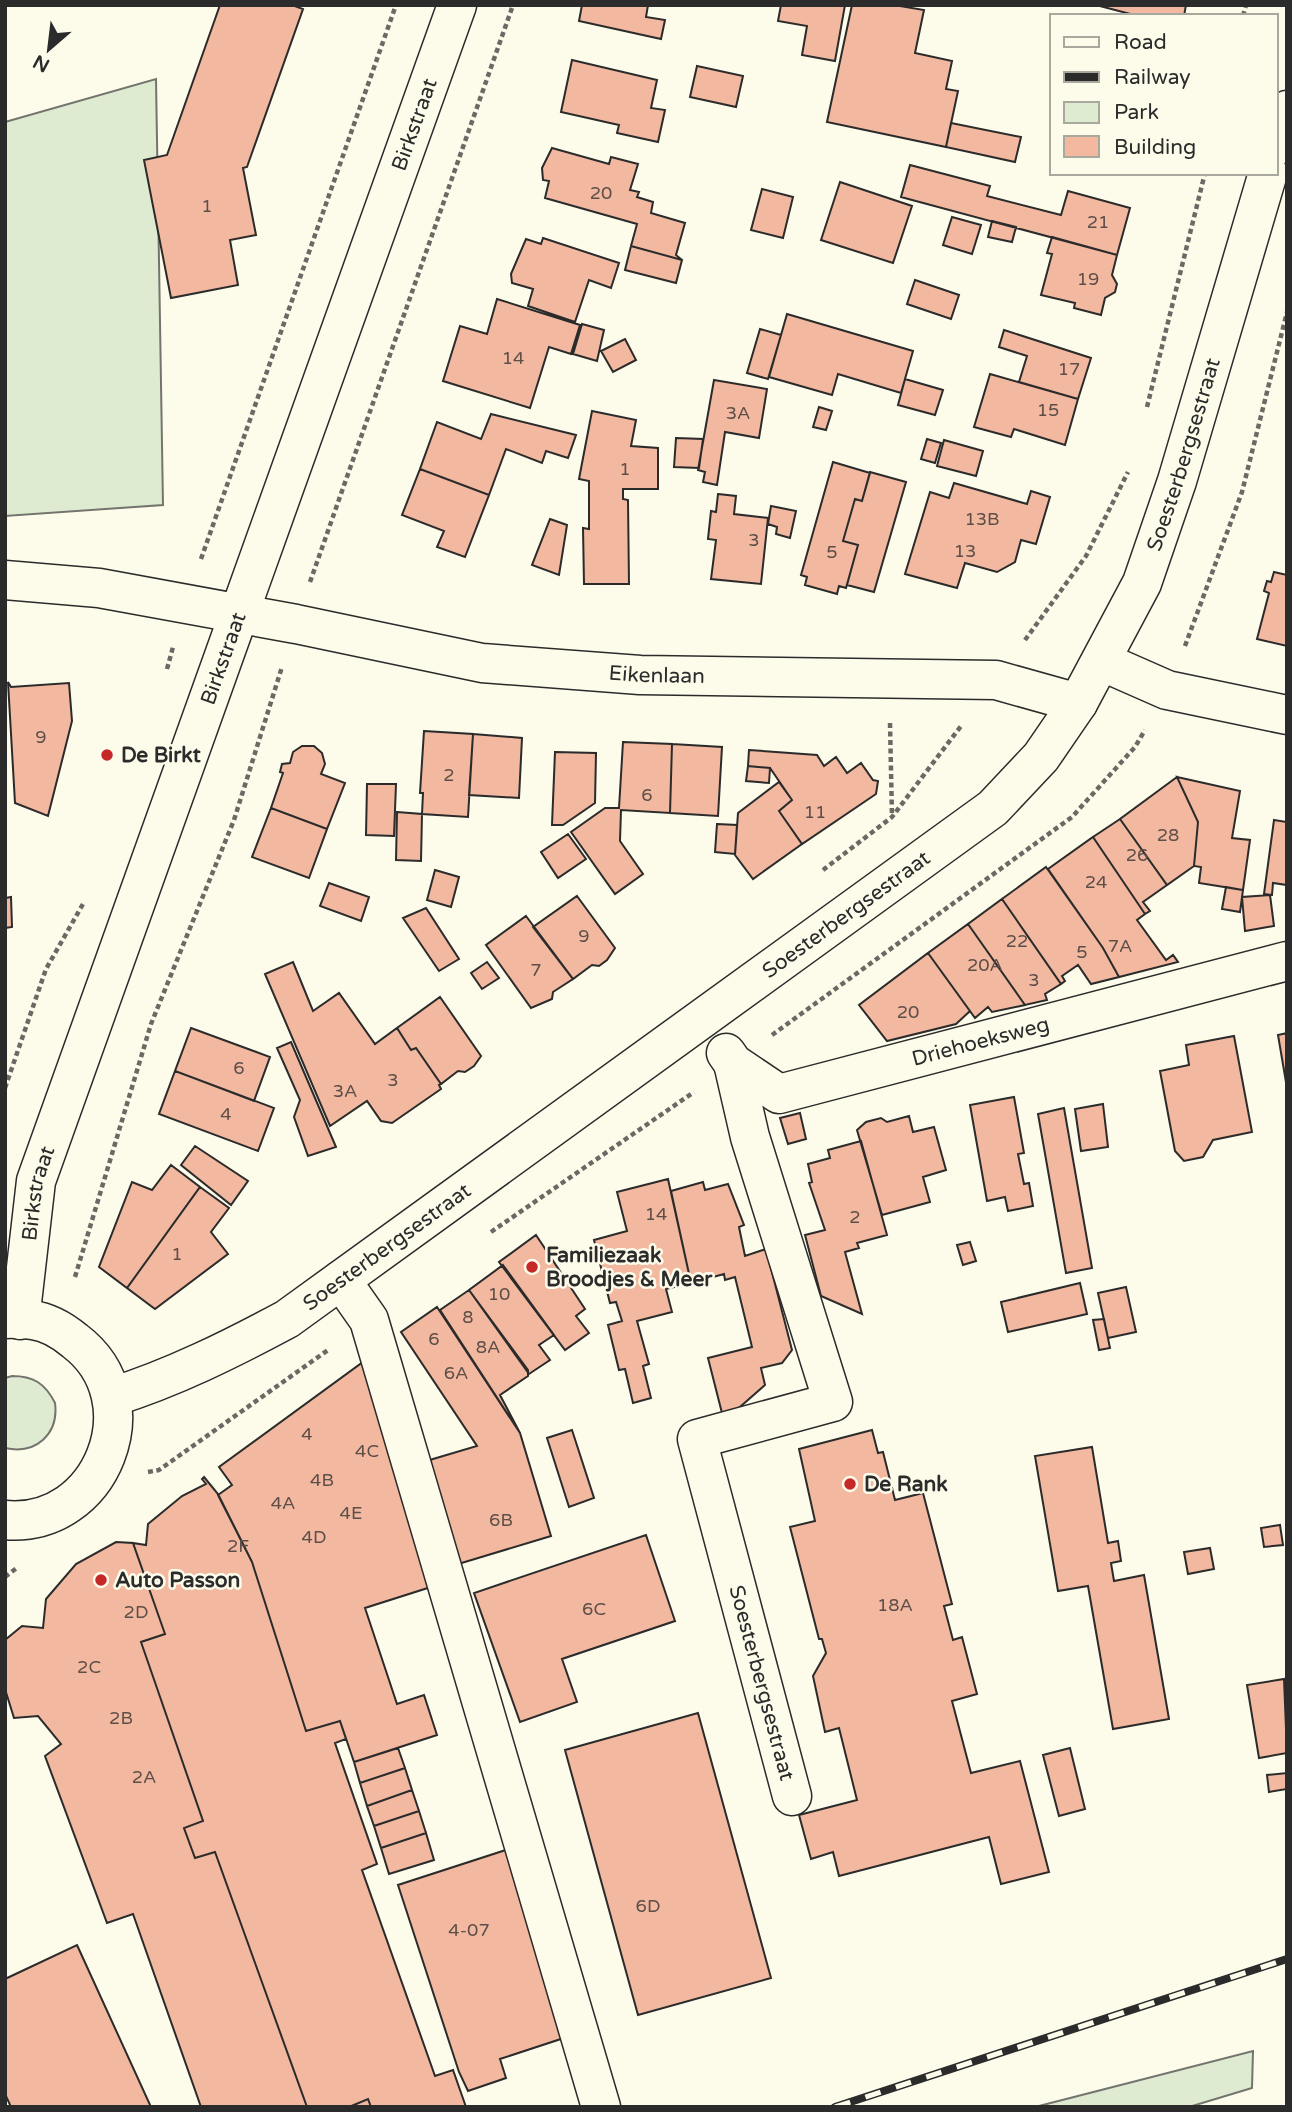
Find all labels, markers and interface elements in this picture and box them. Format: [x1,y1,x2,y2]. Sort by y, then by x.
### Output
north arrow [14,14,84,84]
legend [1050,14,1278,175]
text: Road [1114,30,1167,55]
text: N [30,50,53,76]
text: Railway [1114,65,1191,90]
street label: Birkstraat [386,75,442,174]
text: Park [1114,100,1159,125]
text: Building [1114,135,1196,160]
house number: 20 [590,182,612,204]
house number: 1 [201,195,213,217]
house number: 21 [1087,211,1109,233]
house number: 19 [1077,268,1099,290]
house number: 14 [502,347,524,369]
street label: Soesterbergsestraat [1141,355,1225,554]
house number: 17 [1058,358,1080,380]
house number: 15 [1037,399,1059,421]
house number: 3A [726,402,750,424]
house number: 1 [619,458,631,480]
house number: 13B [964,508,1000,530]
house number: 3 [748,529,760,551]
house number: 13 [954,540,976,562]
house number: 5 [826,541,838,563]
street label: Birkstraat [195,609,251,708]
street label: Eikenlaan [608,660,705,688]
house number: 9 [35,726,47,748]
place label: De Birkt [121,743,201,768]
marker: De Birkt [99,747,115,763]
house number: 2 [443,764,455,786]
house number: 6 [641,784,653,806]
house number: 11 [804,801,826,823]
house number: 28 [1157,824,1179,846]
house number: 26 [1126,844,1148,866]
street label: Soesterbergsestraat [757,845,935,983]
house number: 24 [1085,871,1107,893]
house number: 9 [578,925,590,947]
house number: 22 [1006,930,1028,952]
house number: 7A [1108,935,1132,957]
house number: 5 [1076,941,1088,963]
house number: 20A [967,954,1003,976]
house number: 7 [530,959,542,981]
house number: 3 [1028,969,1040,991]
house number: 20 [897,1001,919,1023]
street label: Driehoeksweg [909,1011,1052,1071]
house number: 6 [233,1057,245,1079]
house number: 3 [387,1069,399,1091]
house number: 3A [333,1080,357,1102]
house number: 4 [220,1103,232,1125]
street label: Birkstraat [17,1143,60,1242]
street label: Soesterbergsestraat [298,1178,475,1316]
house number: 14 [645,1203,667,1225]
house number: 2 [849,1206,861,1228]
house number: 1 [171,1243,183,1265]
place label: Familiezaak Broodjes & Meer [546,1243,713,1292]
marker: Familiezaak Broodjes & Meer [524,1259,540,1275]
house number: 10 [488,1283,510,1305]
house number: 8 [462,1306,474,1328]
house number: 6 [428,1328,440,1350]
house number: 8A [476,1336,500,1358]
house number: 6A [444,1362,468,1384]
house number: 4 [301,1423,313,1445]
house number: 4C [355,1440,379,1462]
house number: 4B [310,1469,334,1491]
place label: De Rank [864,1472,948,1497]
marker: De Rank [842,1476,858,1492]
house number: 4A [271,1492,295,1514]
house number: 4E [340,1502,362,1524]
house number: 6B [489,1509,513,1531]
house number: 4D [302,1526,326,1548]
house number: 2F [227,1535,249,1557]
place label: Auto Passon [115,1568,240,1593]
marker: Auto Passon [93,1572,109,1588]
street label: Soesterbergsestraat [724,1583,800,1783]
house number: 18A [877,1594,913,1616]
house number: 6C [582,1598,606,1620]
house number: 2D [124,1601,148,1623]
house number: 2C [77,1656,101,1678]
house number: 2B [109,1707,133,1729]
house number: 2A [132,1766,156,1788]
house number: 6D [636,1895,660,1917]
house number: 4-07 [448,1919,490,1941]

